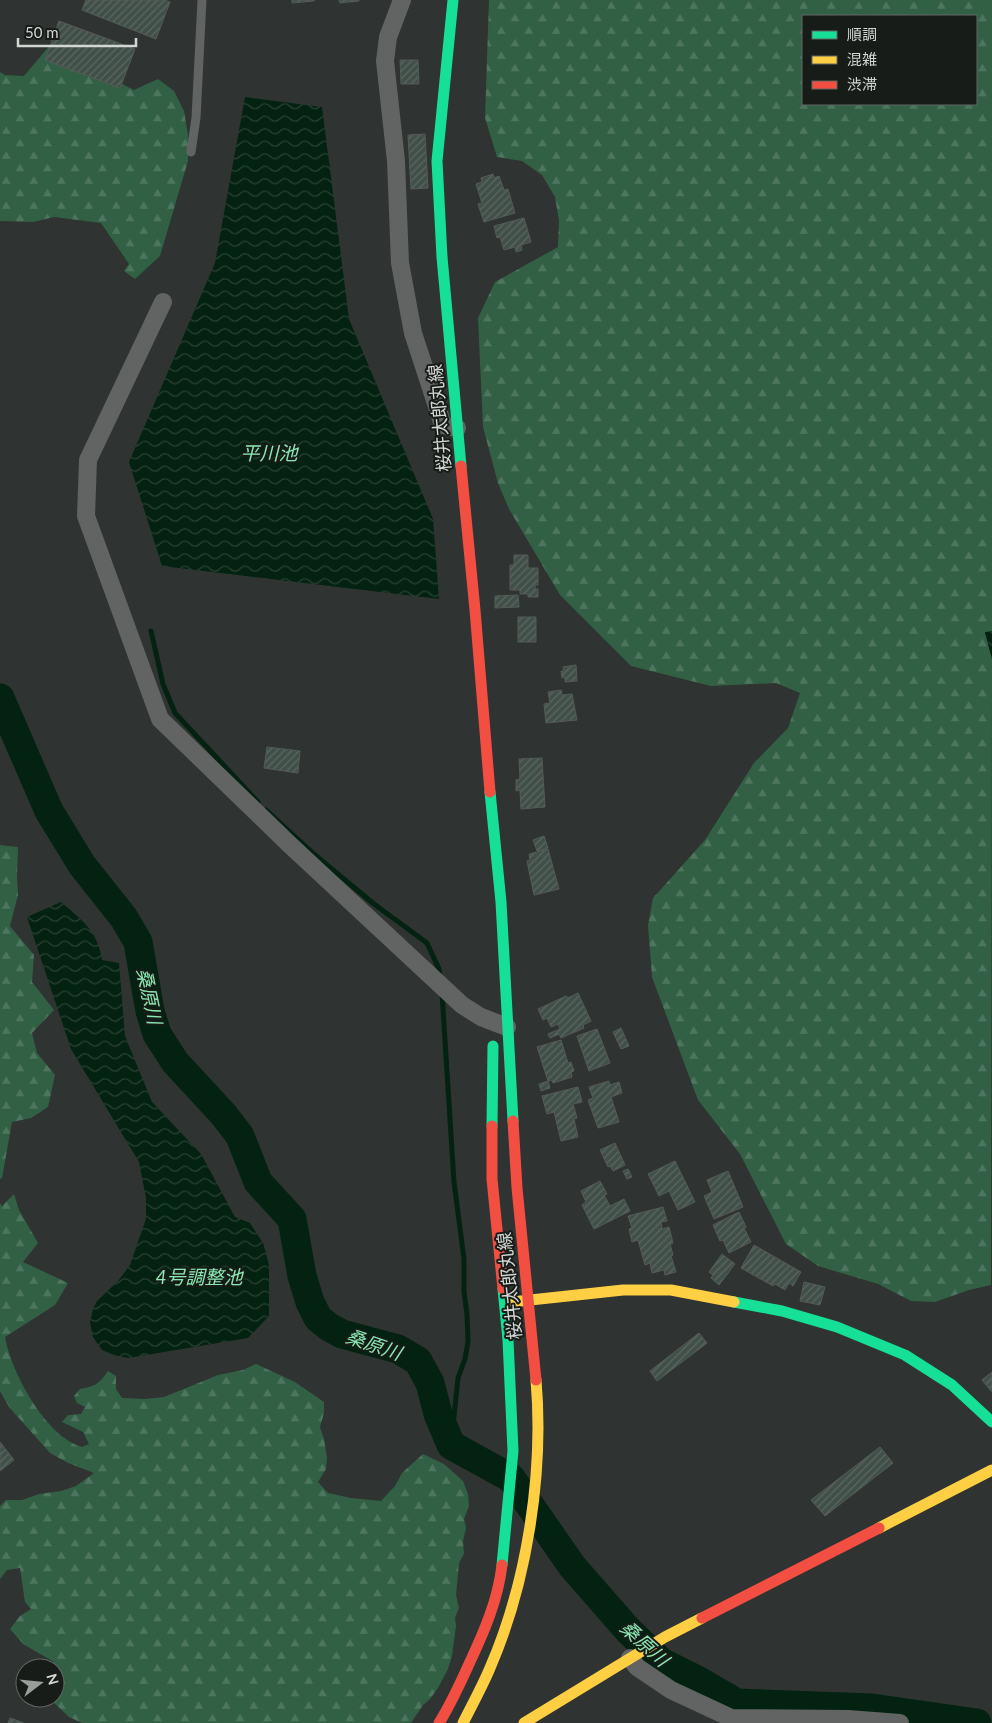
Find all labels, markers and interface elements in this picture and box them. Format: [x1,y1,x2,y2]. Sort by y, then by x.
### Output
scale bar [18,15,135,47]
legend [802,15,977,105]
text: 50 m [25,23,59,41]
text: 順調 [847,25,877,43]
text: 混雑 [847,50,877,68]
text: 渋滞 [847,75,877,93]
street label: 桜井太郎丸線 [423,363,455,473]
water label: 平川池 [240,441,299,464]
water label: 桑原川 [133,966,168,1028]
street label: 桜井太郎丸線 [492,1231,526,1341]
water label: 4号調整池 [155,1265,245,1288]
water label: 桑原川 [343,1324,407,1365]
water label: 桑原川 [616,1615,675,1672]
north arrow [15,1658,65,1708]
text: N [43,1672,63,1687]

